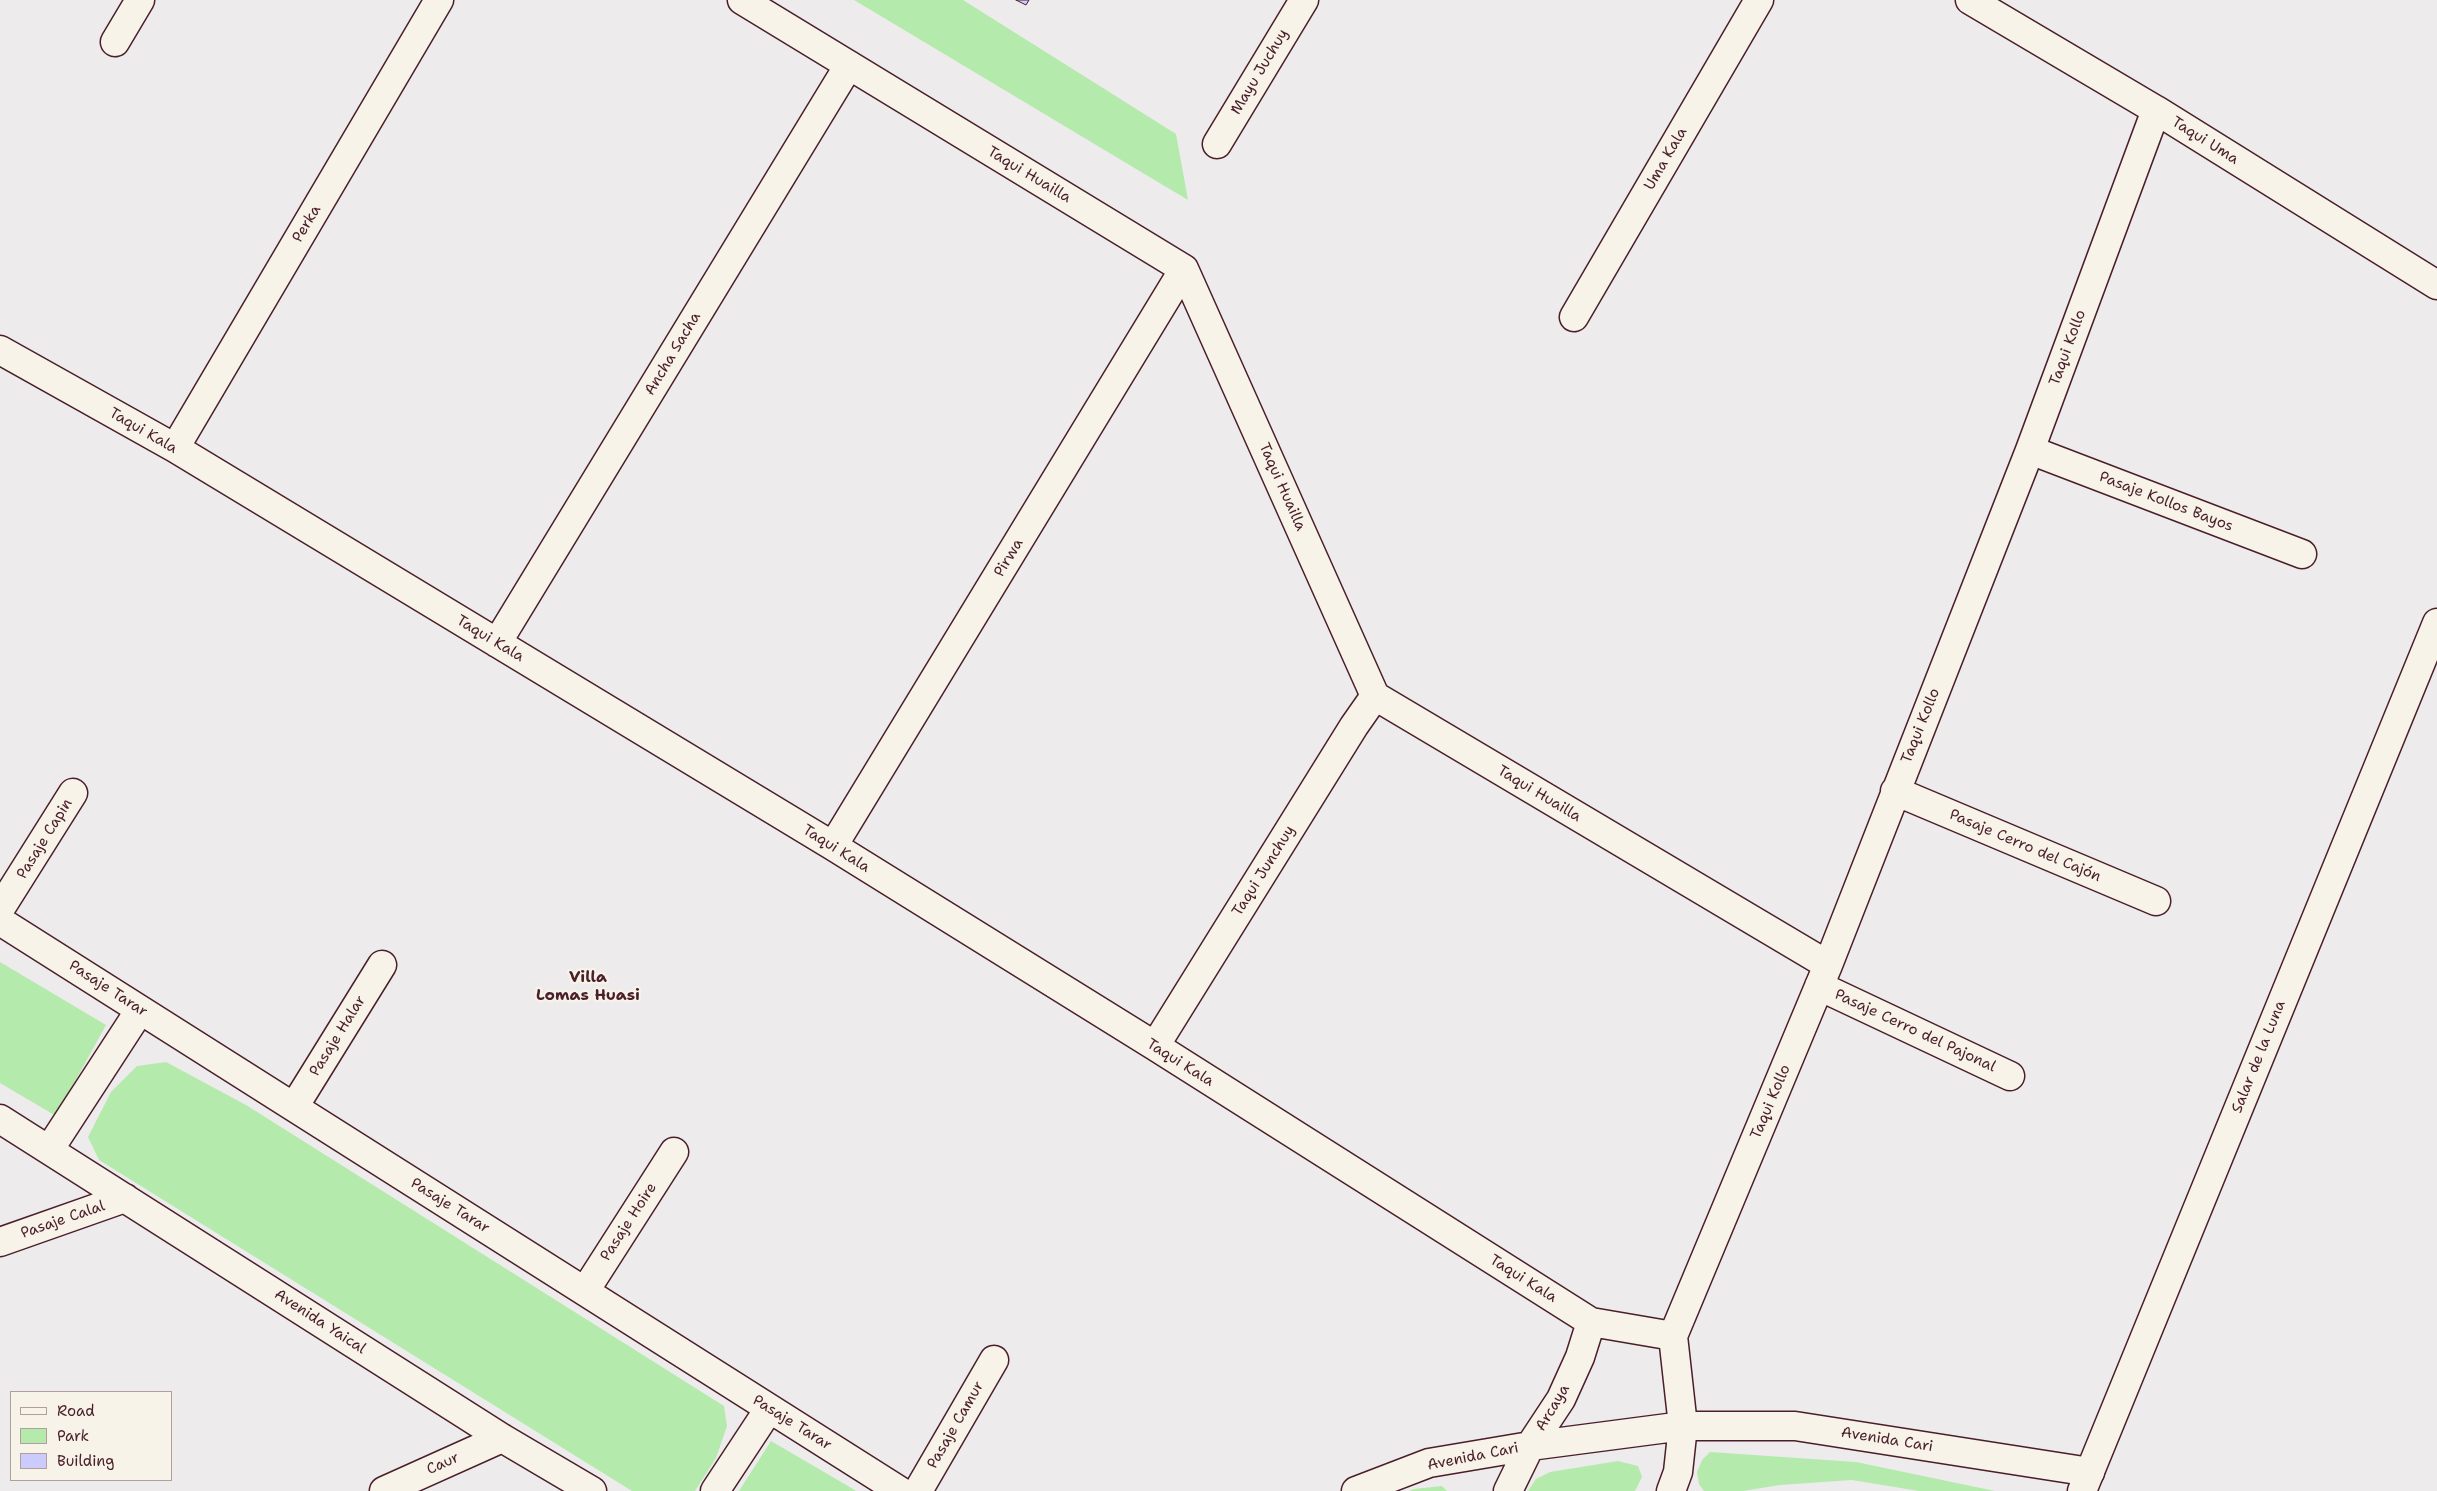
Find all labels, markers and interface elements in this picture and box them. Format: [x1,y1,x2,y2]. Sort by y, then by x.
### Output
street label: Mayu Juchuy [1227,26,1293,118]
street label: Taqui Uma [2168,113,2242,169]
street label: Uma Kala [1641,124,1691,194]
street label: Taqui Huailla [984,143,1074,207]
street label: Perka [289,202,325,246]
street label: Taqui Kollo [2046,308,2090,388]
street label: Ancha Sacha [641,309,705,399]
street label: Taqui Kala [106,404,180,458]
street label: Taqui Huailla [1255,440,1309,534]
street label: Pasaje Kollos Bayos [2096,468,2236,536]
street label: Pirwa [991,536,1027,580]
street label: Taqui Kala [453,612,527,666]
street label: Taqui Kollo [1898,686,1944,766]
street label: Taqui Huailla [1494,762,1584,826]
street label: Pasaje Capin [13,796,77,882]
street label: Pasaje Cerro del Cajón [1946,806,2104,886]
street label: Taqui Kala [799,821,873,877]
street label: Taqui Junchuy [1229,822,1299,920]
street label: Pasaje Tarar [65,957,151,1021]
district label: Villa Lomas Huasi [536,968,640,1006]
street label: Pasaje Cerro del Pajonal [1831,986,1999,1076]
street label: Pasaje Halar [306,992,370,1080]
street label: Salar de la Luna [2228,998,2290,1116]
street label: Taqui Kala [1143,1035,1217,1091]
street label: Taqui Kollo [1747,1062,1795,1142]
street label: Pasaje Tarar [407,1175,493,1237]
street label: Pasaje Hoire [597,1180,661,1264]
street label: Pasaje Calal [19,1197,107,1243]
street label: Taqui Kala [1486,1251,1560,1307]
street label: Avenida Yaical [271,1286,369,1358]
street label: Pasaje Camur [924,1378,988,1472]
street label: Arcaya [1532,1381,1574,1435]
legend [10,1391,172,1481]
street label: Pasaje Tarar [749,1392,835,1454]
text: Road [57,1401,95,1421]
street label: Avenida Cari [1840,1424,1934,1456]
text: Park [57,1426,89,1446]
street label: Avenida Cari [1426,1439,1520,1475]
street label: Caur [424,1449,462,1479]
text: Building [57,1451,114,1471]

